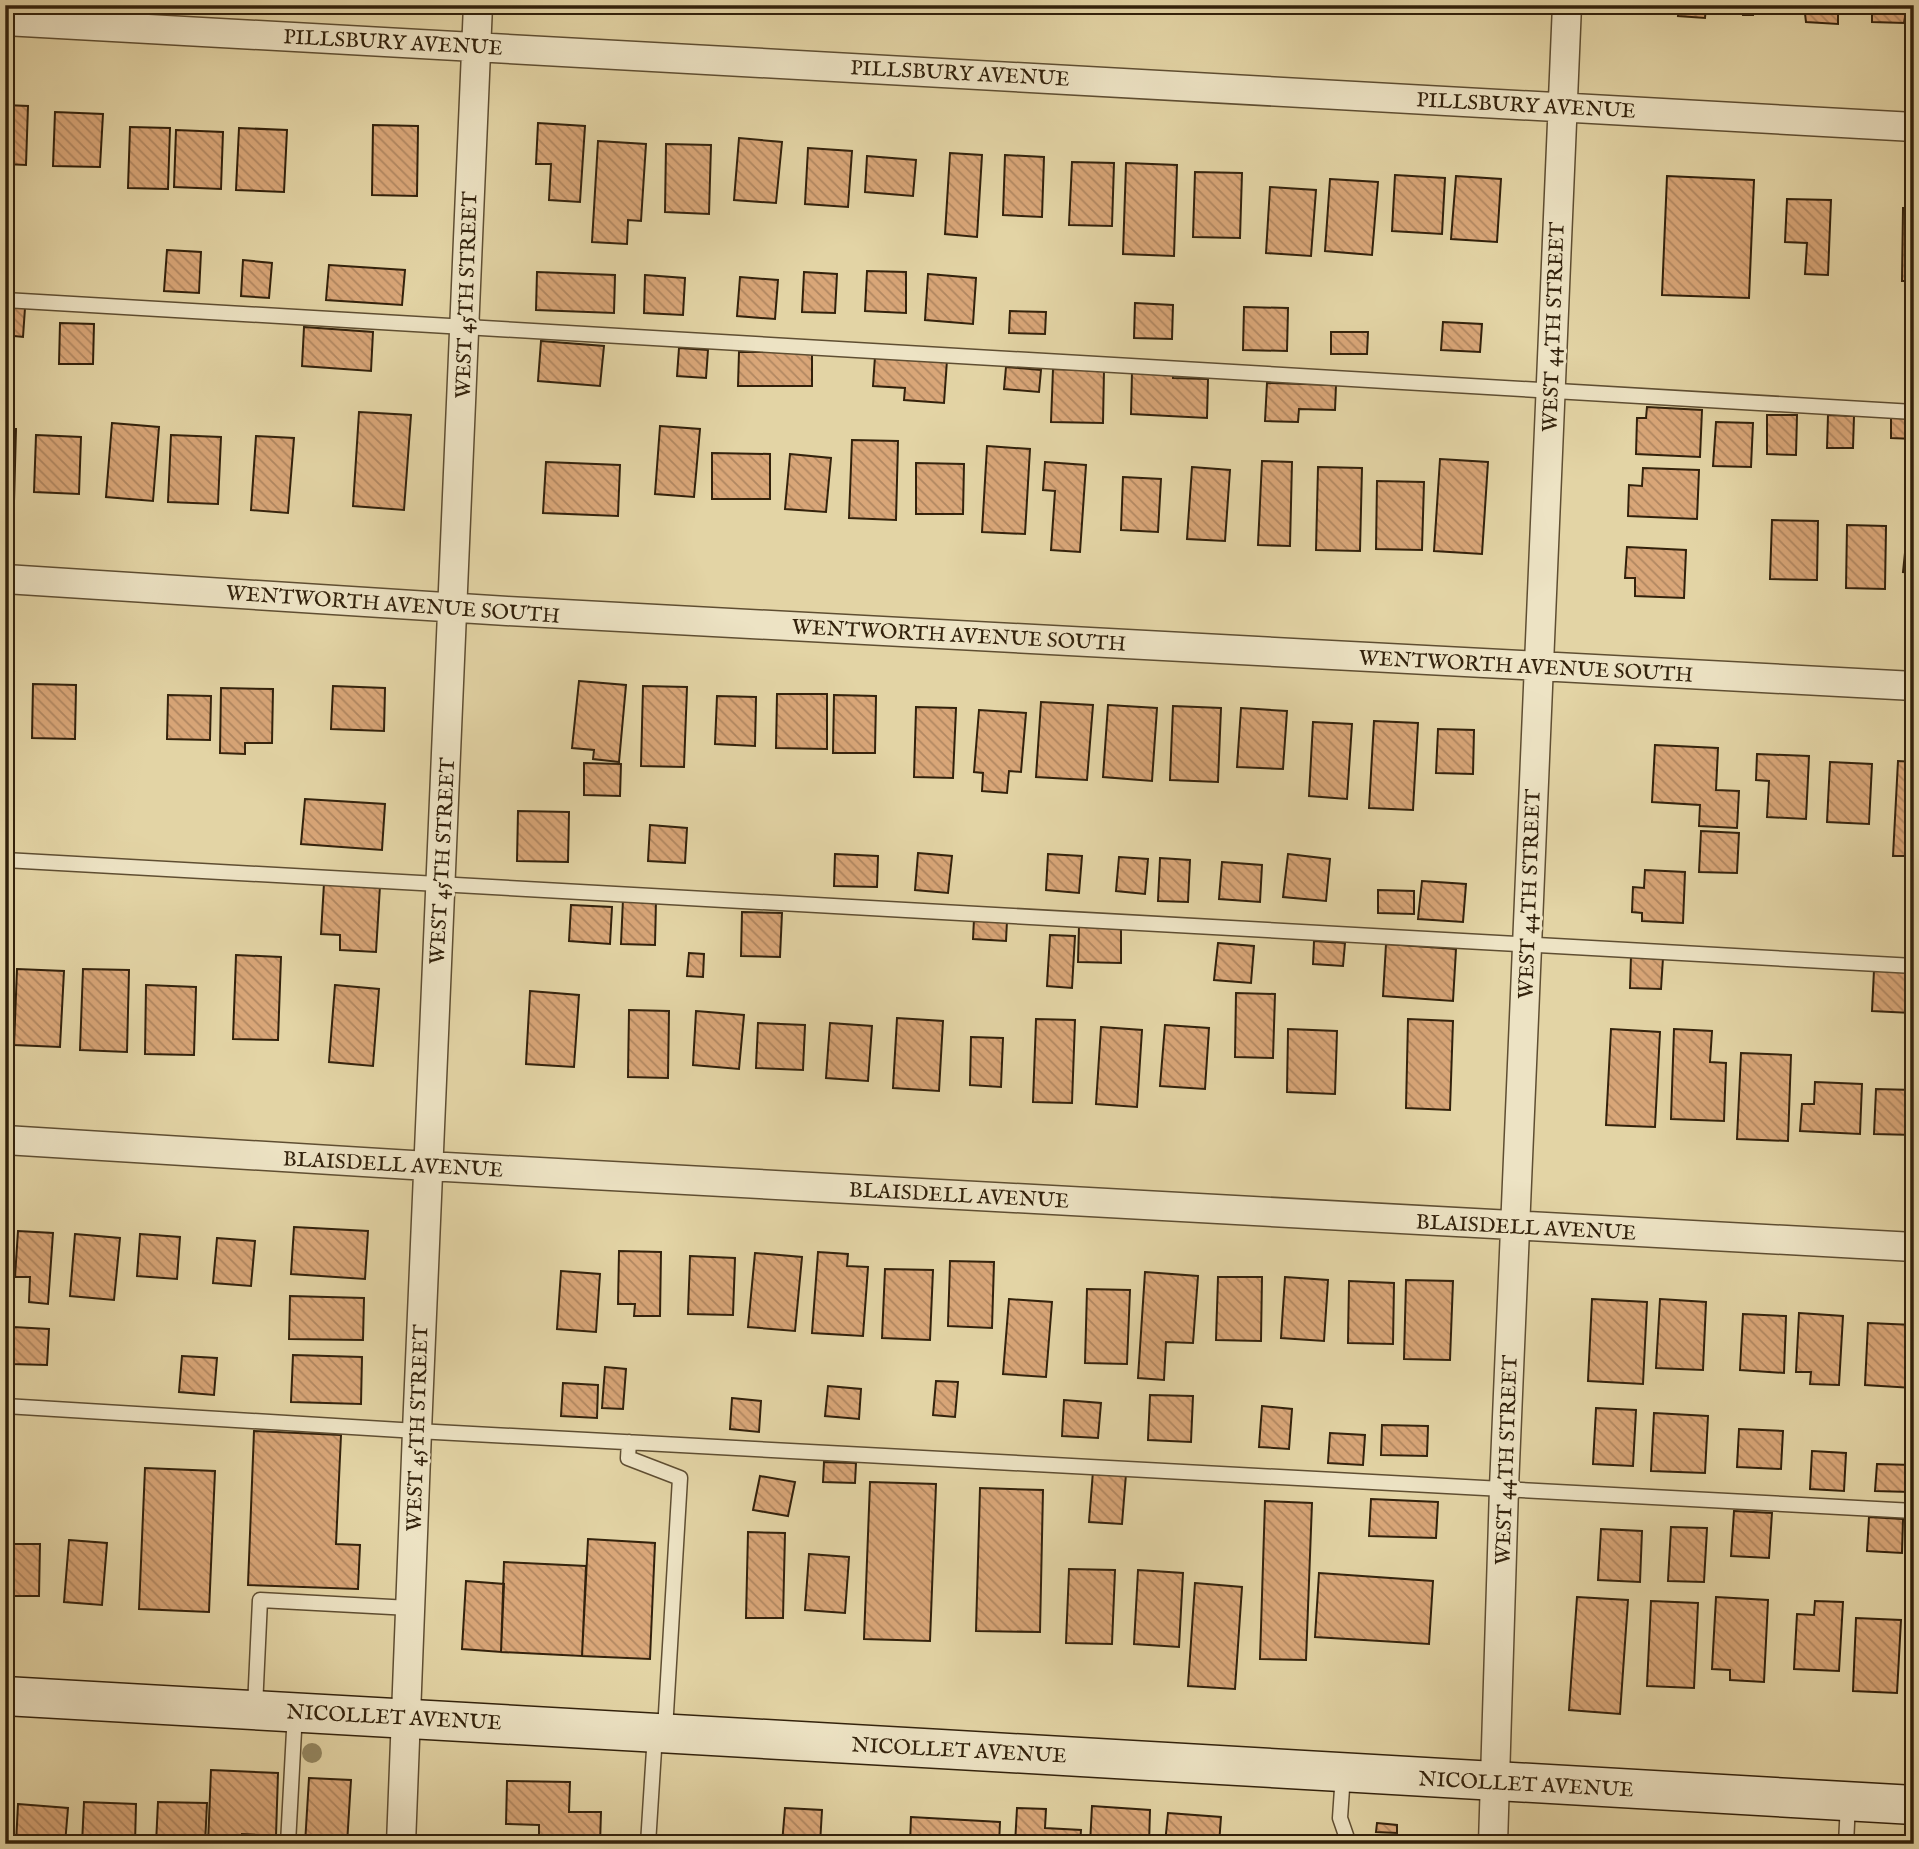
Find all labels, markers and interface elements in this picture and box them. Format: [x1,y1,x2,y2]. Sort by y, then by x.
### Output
street label: PILLSBURY AVENUE [283,24,503,63]
street label: PILLSBURY AVENUE [850,55,1070,94]
street label: PILLSBURY AVENUE [1416,87,1636,126]
street label: WEST 45TH STREET [450,190,485,399]
street label: WEST 44TH STREET [1537,221,1572,432]
street label: WENTWORTH AVENUE SOUTH [225,580,561,631]
street label: WENTWORTH AVENUE SOUTH [791,614,1127,659]
street label: WENTWORTH AVENUE SOUTH [1358,645,1694,690]
street label: WEST 45TH STREET [425,756,462,965]
street label: WEST 44TH STREET [1513,788,1548,999]
street label: BLAISDELL AVENUE [282,1146,504,1185]
street label: BLAISDELL AVENUE [848,1177,1070,1216]
street label: BLAISDELL AVENUE [1415,1209,1637,1248]
street label: WEST 45TH STREET [401,1323,436,1532]
street label: WEST 44TH STREET [1490,1354,1525,1565]
street label: NICOLLET AVENUE [286,1699,502,1738]
street label: NICOLLET AVENUE [851,1732,1067,1771]
street label: NICOLLET AVENUE [1418,1766,1634,1805]

